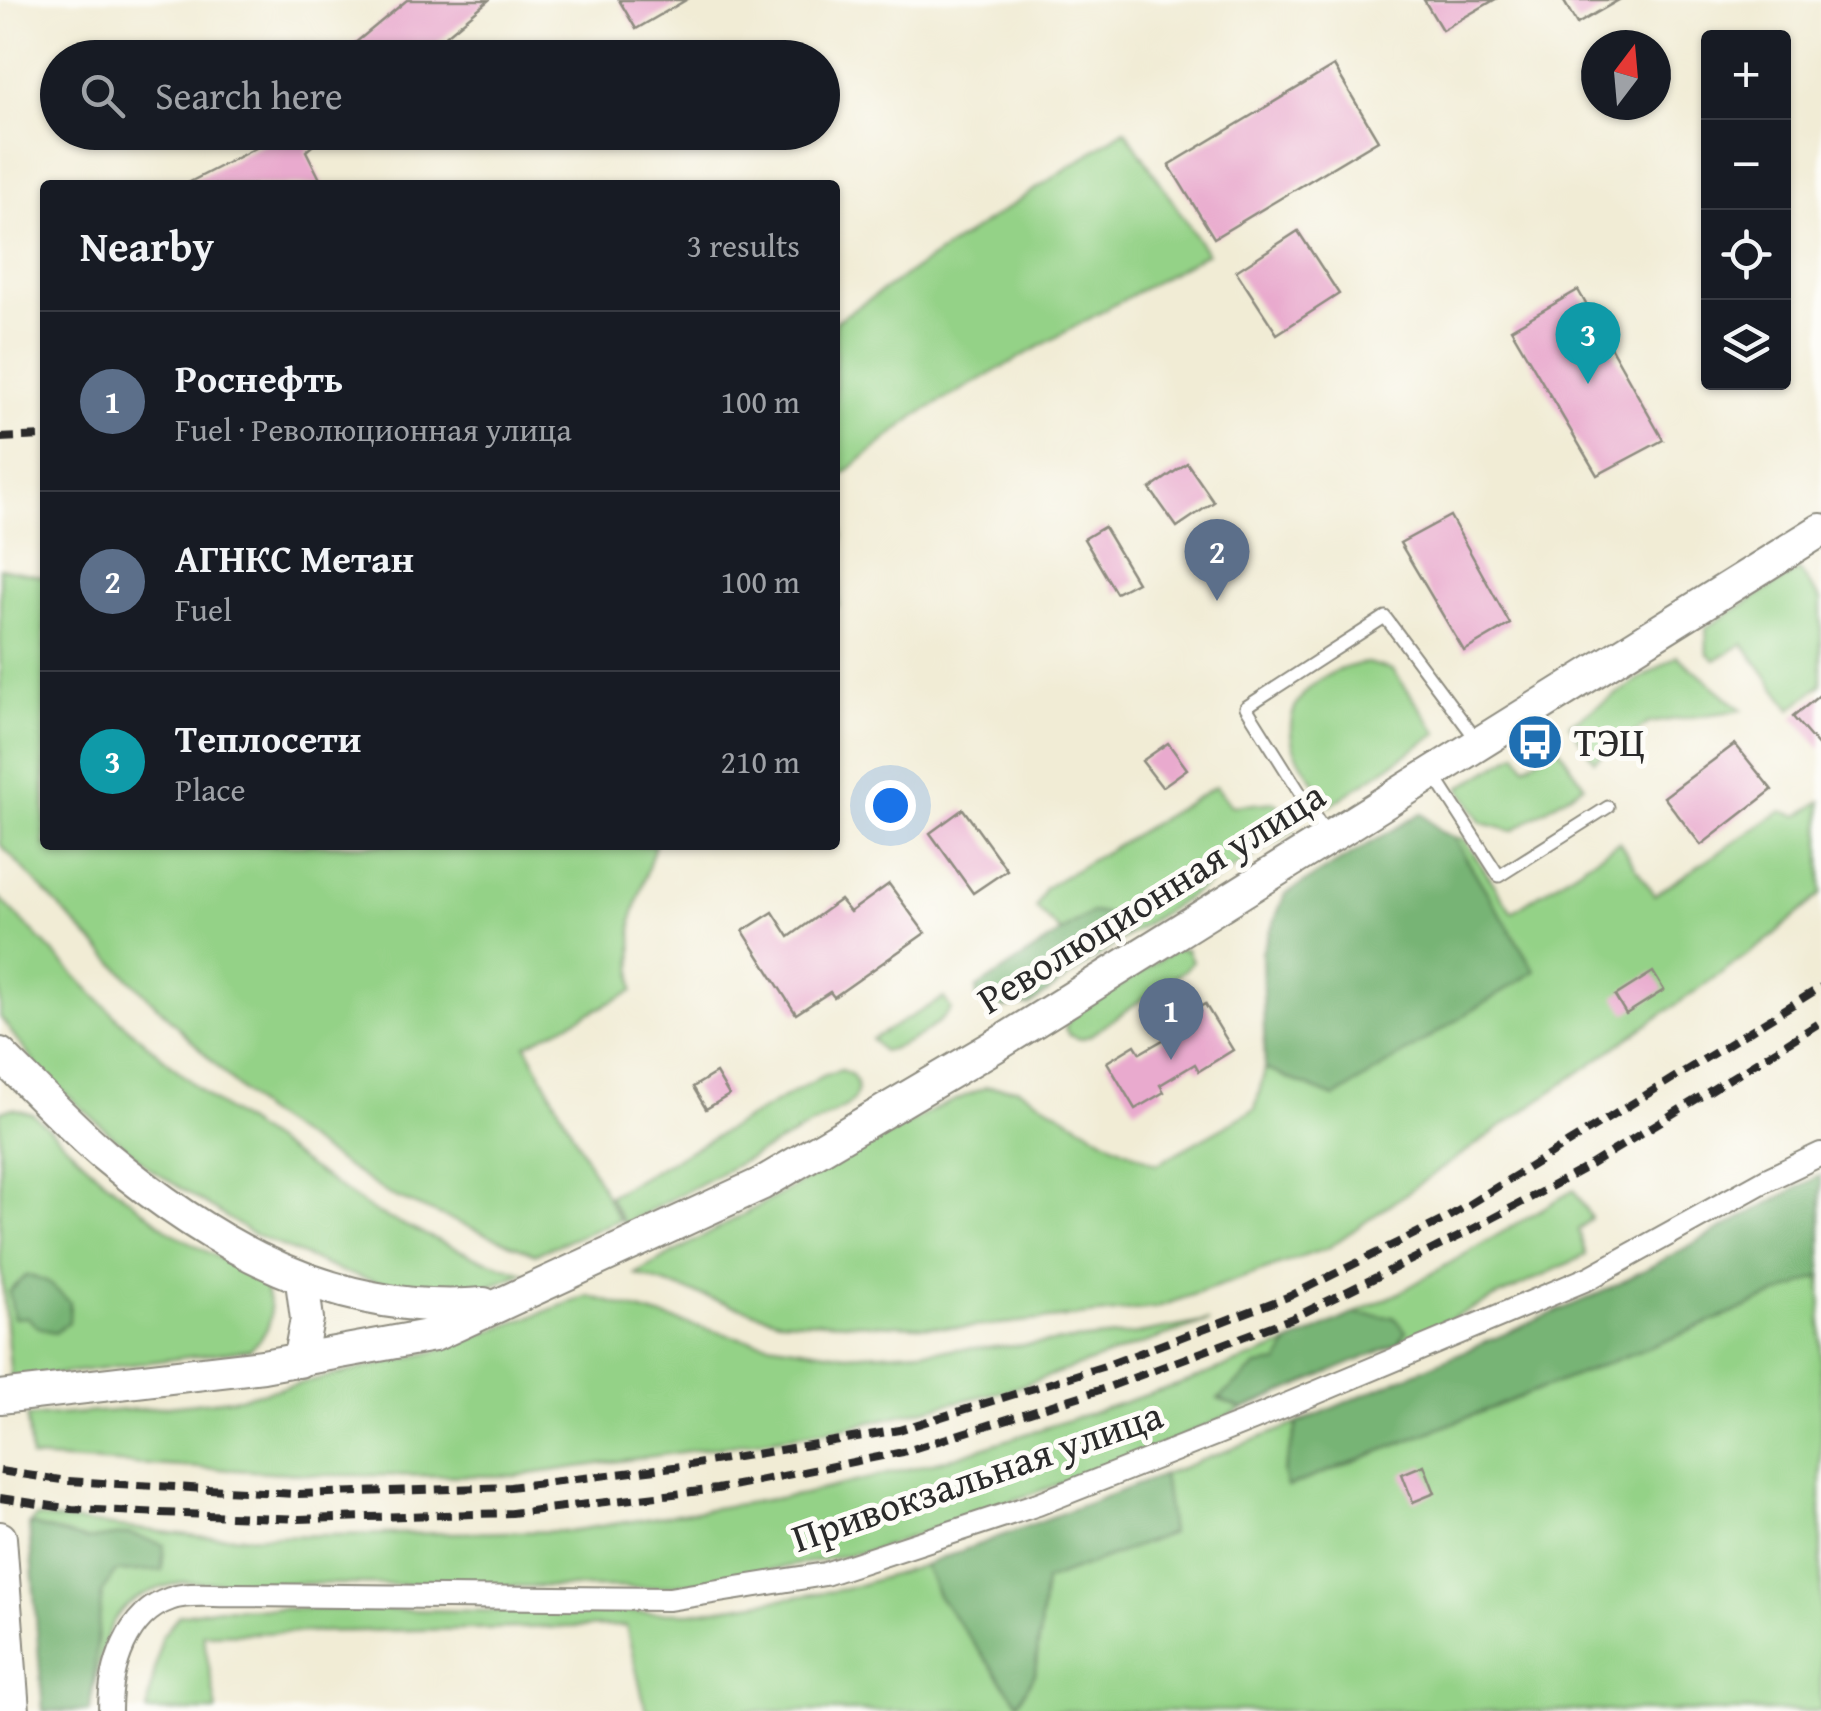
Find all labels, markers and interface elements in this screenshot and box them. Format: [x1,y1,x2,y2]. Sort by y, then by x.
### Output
north arrow [1581,30,1671,120]
map controls [1701,30,1791,390]
button: + [1701,30,1791,120]
search box [40,40,840,150]
text: Search here [155,67,343,123]
icon: search [75,68,130,123]
button: − [1701,120,1791,210]
button: locate [1701,210,1791,300]
text: Nearby [80,215,214,276]
text: 3 results [687,222,800,269]
button: layers [1701,300,1791,390]
pin: 3 [1556,302,1620,384]
text: Роснефть [175,350,343,406]
text: 1 [104,378,121,425]
text: 100 m [721,378,800,425]
text: Fuel · Революционная улица [175,406,572,453]
pin: 2 [1184,518,1250,601]
text: АГНКС Метан [175,530,414,586]
text: 2 [104,558,121,605]
text: 100 m [721,558,800,605]
text: Fuel [175,586,232,633]
text: Теплосети [175,710,361,766]
bus stop icon: ТЭЦ [1505,712,1565,772]
place label: ТЭЦ [1574,712,1645,771]
text: 3 [104,738,121,785]
text: 210 m [721,738,800,785]
street label: Революционная улица [965,765,1336,1028]
text: Place [175,766,246,813]
your location [865,780,916,831]
pin: 1 [1138,978,1204,1060]
street label: Привокзальная улица [784,1384,1170,1567]

